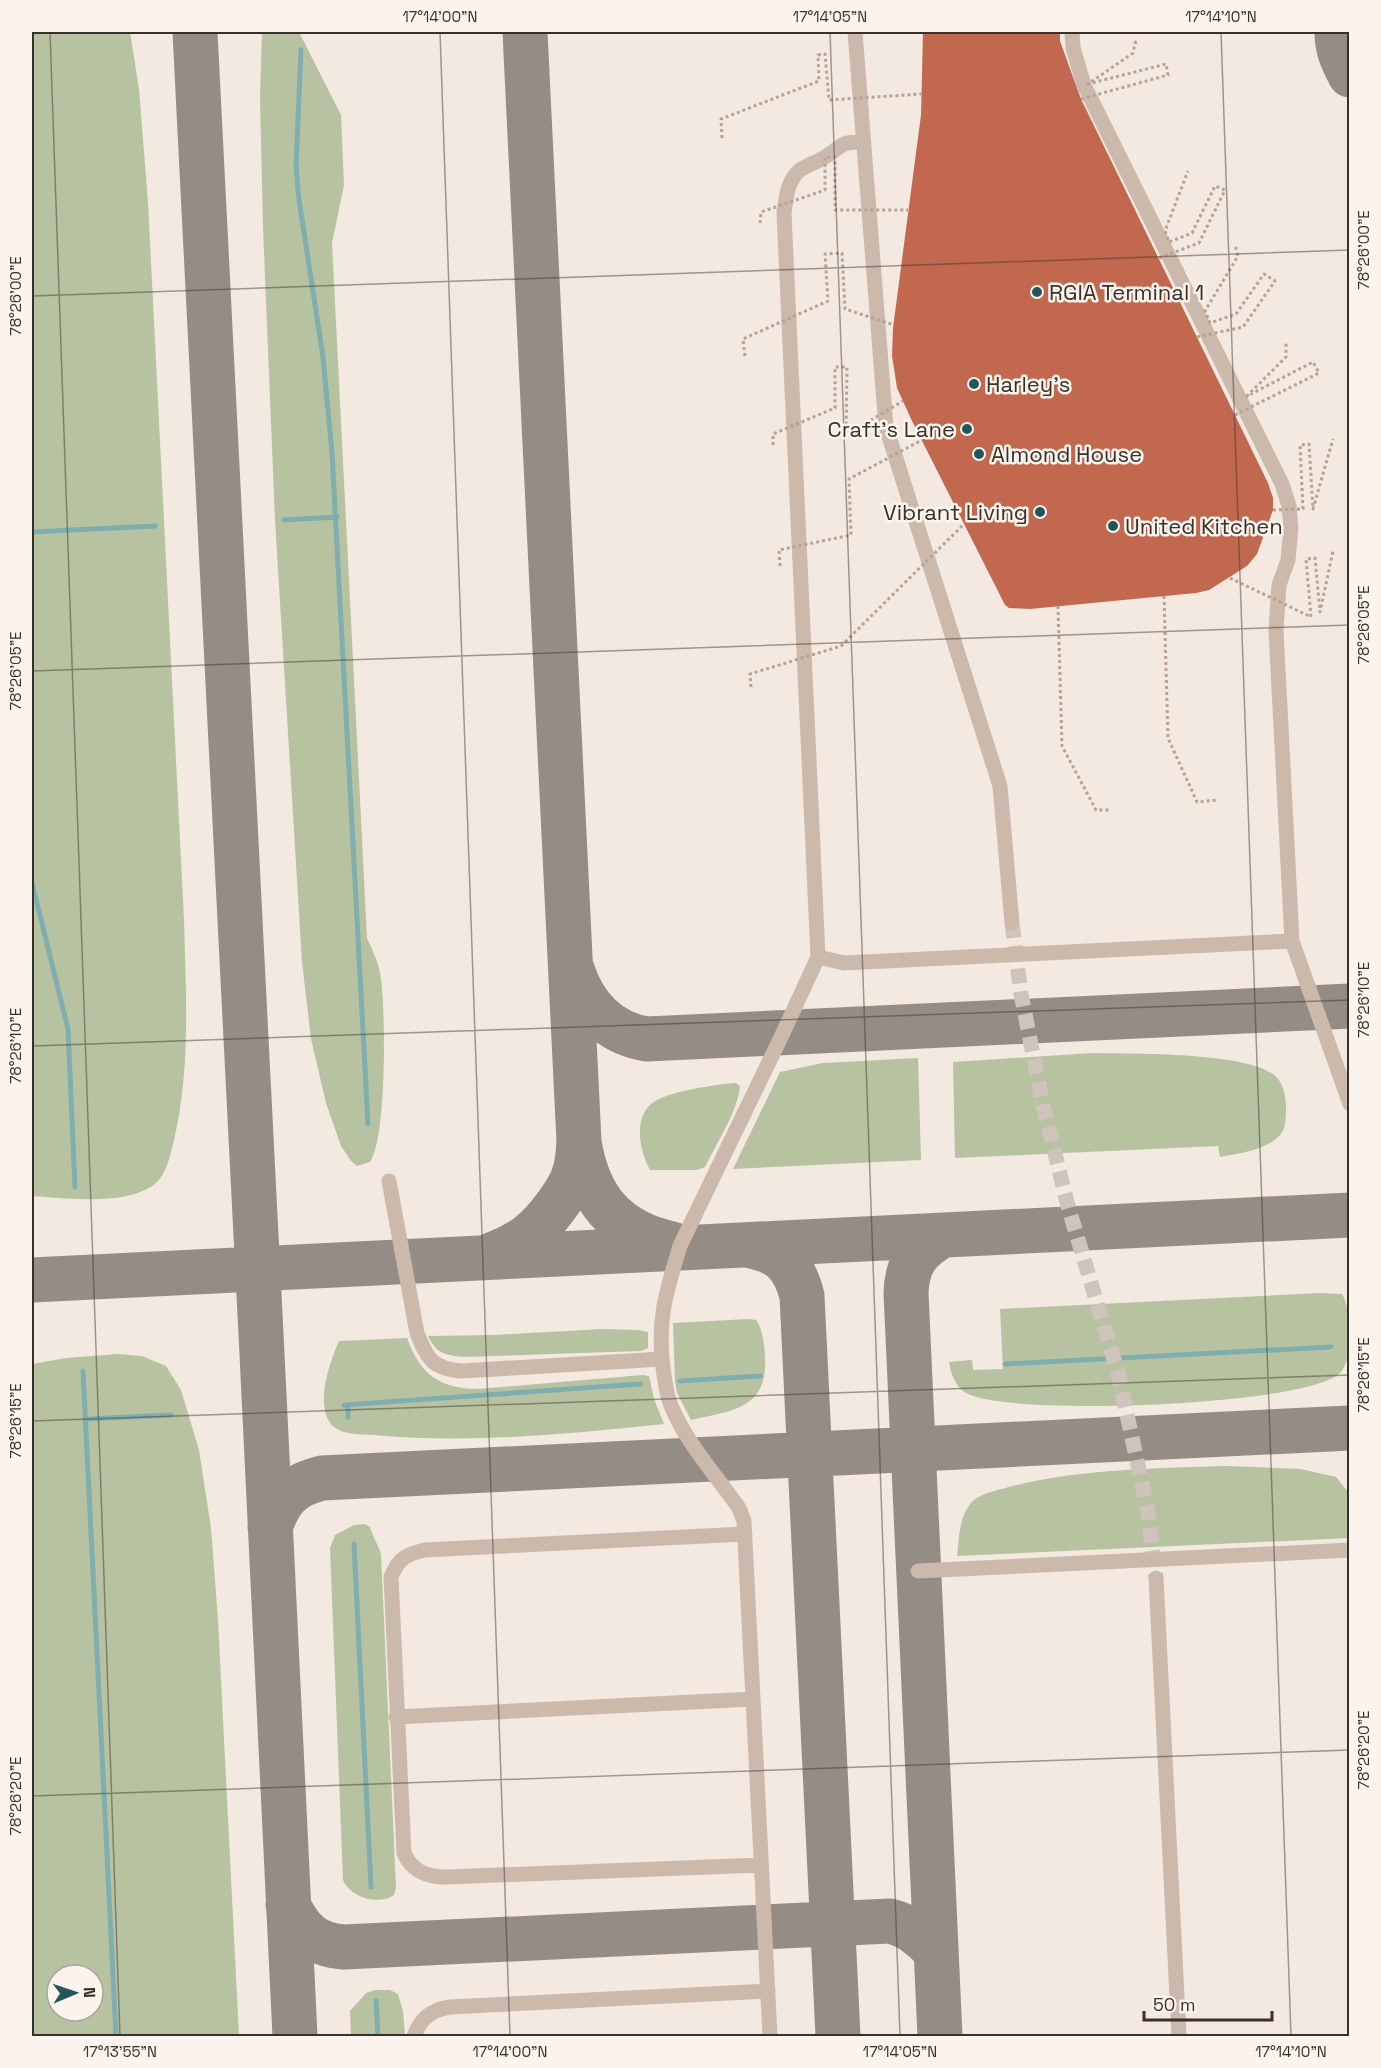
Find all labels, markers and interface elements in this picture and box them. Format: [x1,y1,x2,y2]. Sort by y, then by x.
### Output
text: 17°14'00"N [403,7,477,26]
text: 17°14'05"N [793,7,867,26]
text: 17°14'10"N [1185,7,1257,26]
text: 78°26'00"E [1354,210,1373,290]
text: 78°26'00"E [6,256,25,336]
place label: RGIA Terminal 1 [1049,278,1204,306]
marker: RGIA Terminal 1 [1030,285,1044,299]
place label: Harley’s [986,370,1070,398]
marker: Harley’s [967,377,981,391]
place label: Craft’s Lane [828,415,955,443]
marker: Craft’s Lane [960,422,974,436]
place label: Almond House [991,440,1142,468]
marker: Almond House [972,447,986,461]
place label: Vibrant Living [883,498,1028,526]
marker: Vibrant Living [1033,505,1047,519]
place label: United Kitchen [1125,512,1283,540]
marker: United Kitchen [1106,519,1120,533]
text: 78°26'05"E [1354,586,1373,664]
text: 78°26'05"E [6,632,25,710]
text: 78°26'10"E [1354,962,1373,1038]
text: 78°26'10"E [6,1008,25,1084]
text: 78°26'15"E [1354,1337,1373,1413]
text: 78°26'15"E [6,1383,25,1459]
text: 78°26'20"E [1354,1711,1373,1789]
text: 78°26'20"E [6,1757,25,1835]
north arrow [45,1963,105,2023]
scale bar [1144,1984,1272,2022]
text: N [79,1987,100,1998]
text: 50 m [1153,1993,1195,2016]
text: 17°13'55"N [83,2042,157,2061]
text: 17°14'00"N [473,2042,547,2061]
text: 17°14'05"N [863,2042,937,2061]
text: 17°14'10"N [1255,2042,1327,2061]

